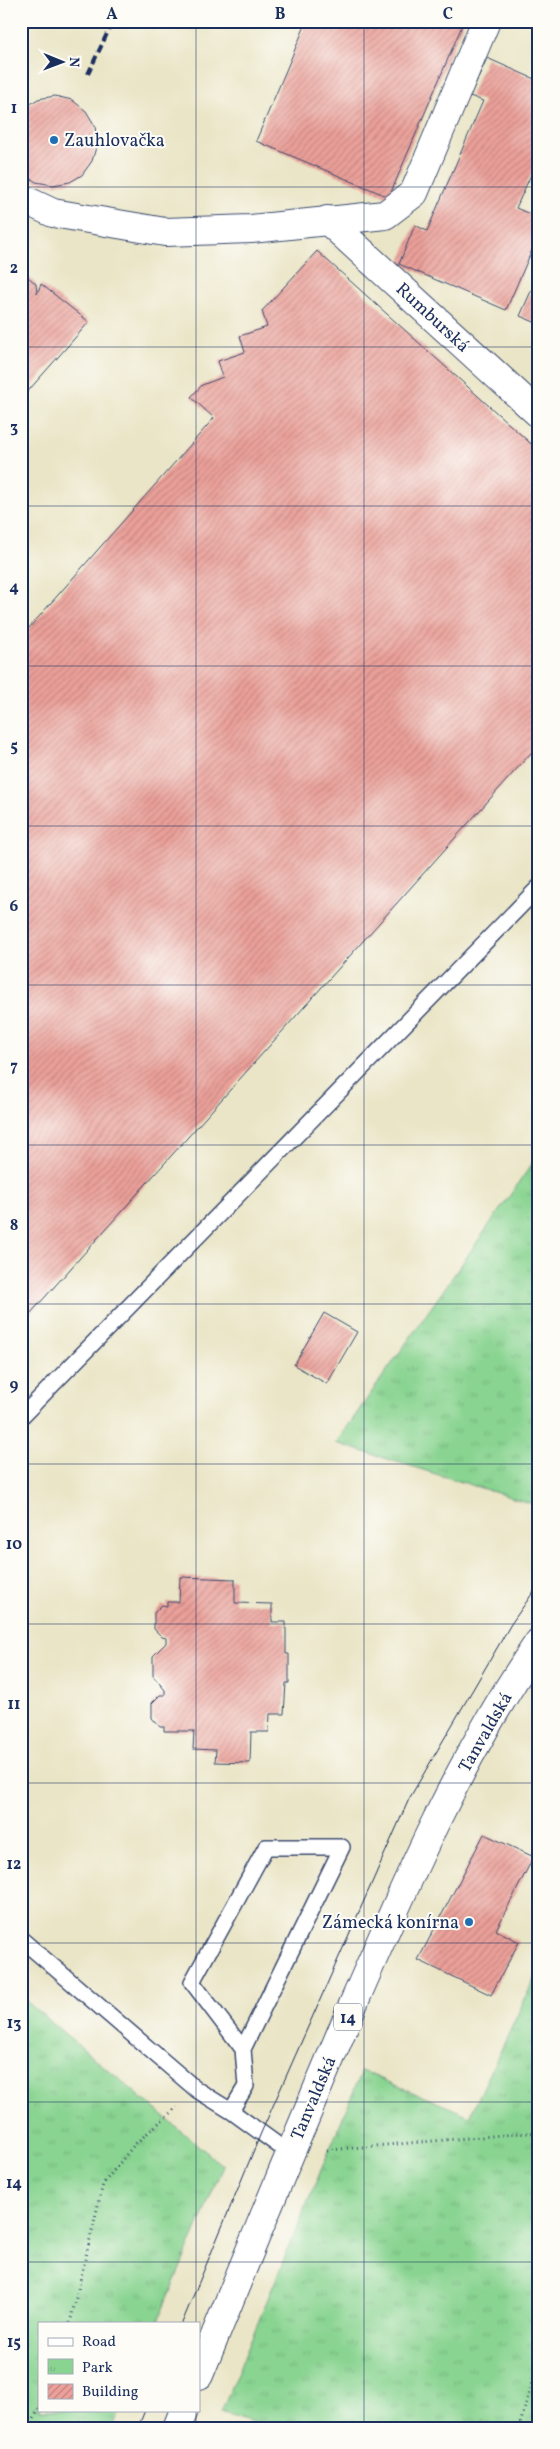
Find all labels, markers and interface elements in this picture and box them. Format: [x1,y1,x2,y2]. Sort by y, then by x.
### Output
text: A [106,4,118,26]
text: B [275,4,286,26]
text: C [443,4,453,26]
north arrow [38,38,88,88]
text: N [64,57,83,67]
text: 1 [11,98,17,120]
place label: Zauhlovačka [64,129,165,154]
marker: Zauhlovačka [48,134,60,146]
text: 2 [10,258,18,280]
street label: Rumburská [390,277,474,359]
text: 3 [10,417,18,439]
text: 4 [9,577,19,599]
text: 5 [10,736,18,758]
text: 6 [10,896,19,918]
text: 7 [10,1056,18,1078]
text: 8 [10,1215,18,1237]
text: 9 [10,1375,19,1397]
text: 10 [6,1534,22,1556]
street label: Tanvaldská [453,1688,519,1778]
text: 11 [8,1694,20,1716]
text: 12 [7,1854,21,1876]
place label: Zámecká konírna [322,1911,459,1936]
marker: Zámecká konírna [463,1916,475,1928]
road number: 14 [334,2004,362,2030]
text: 13 [7,2013,21,2035]
street label: Tanvaldská [286,2053,343,2144]
text: 14 [6,2173,22,2195]
legend [38,2322,200,2412]
text: 15 [7,2332,21,2354]
text: Road [82,2332,116,2353]
text: Park [82,2358,113,2379]
text: Building [82,2382,139,2403]

